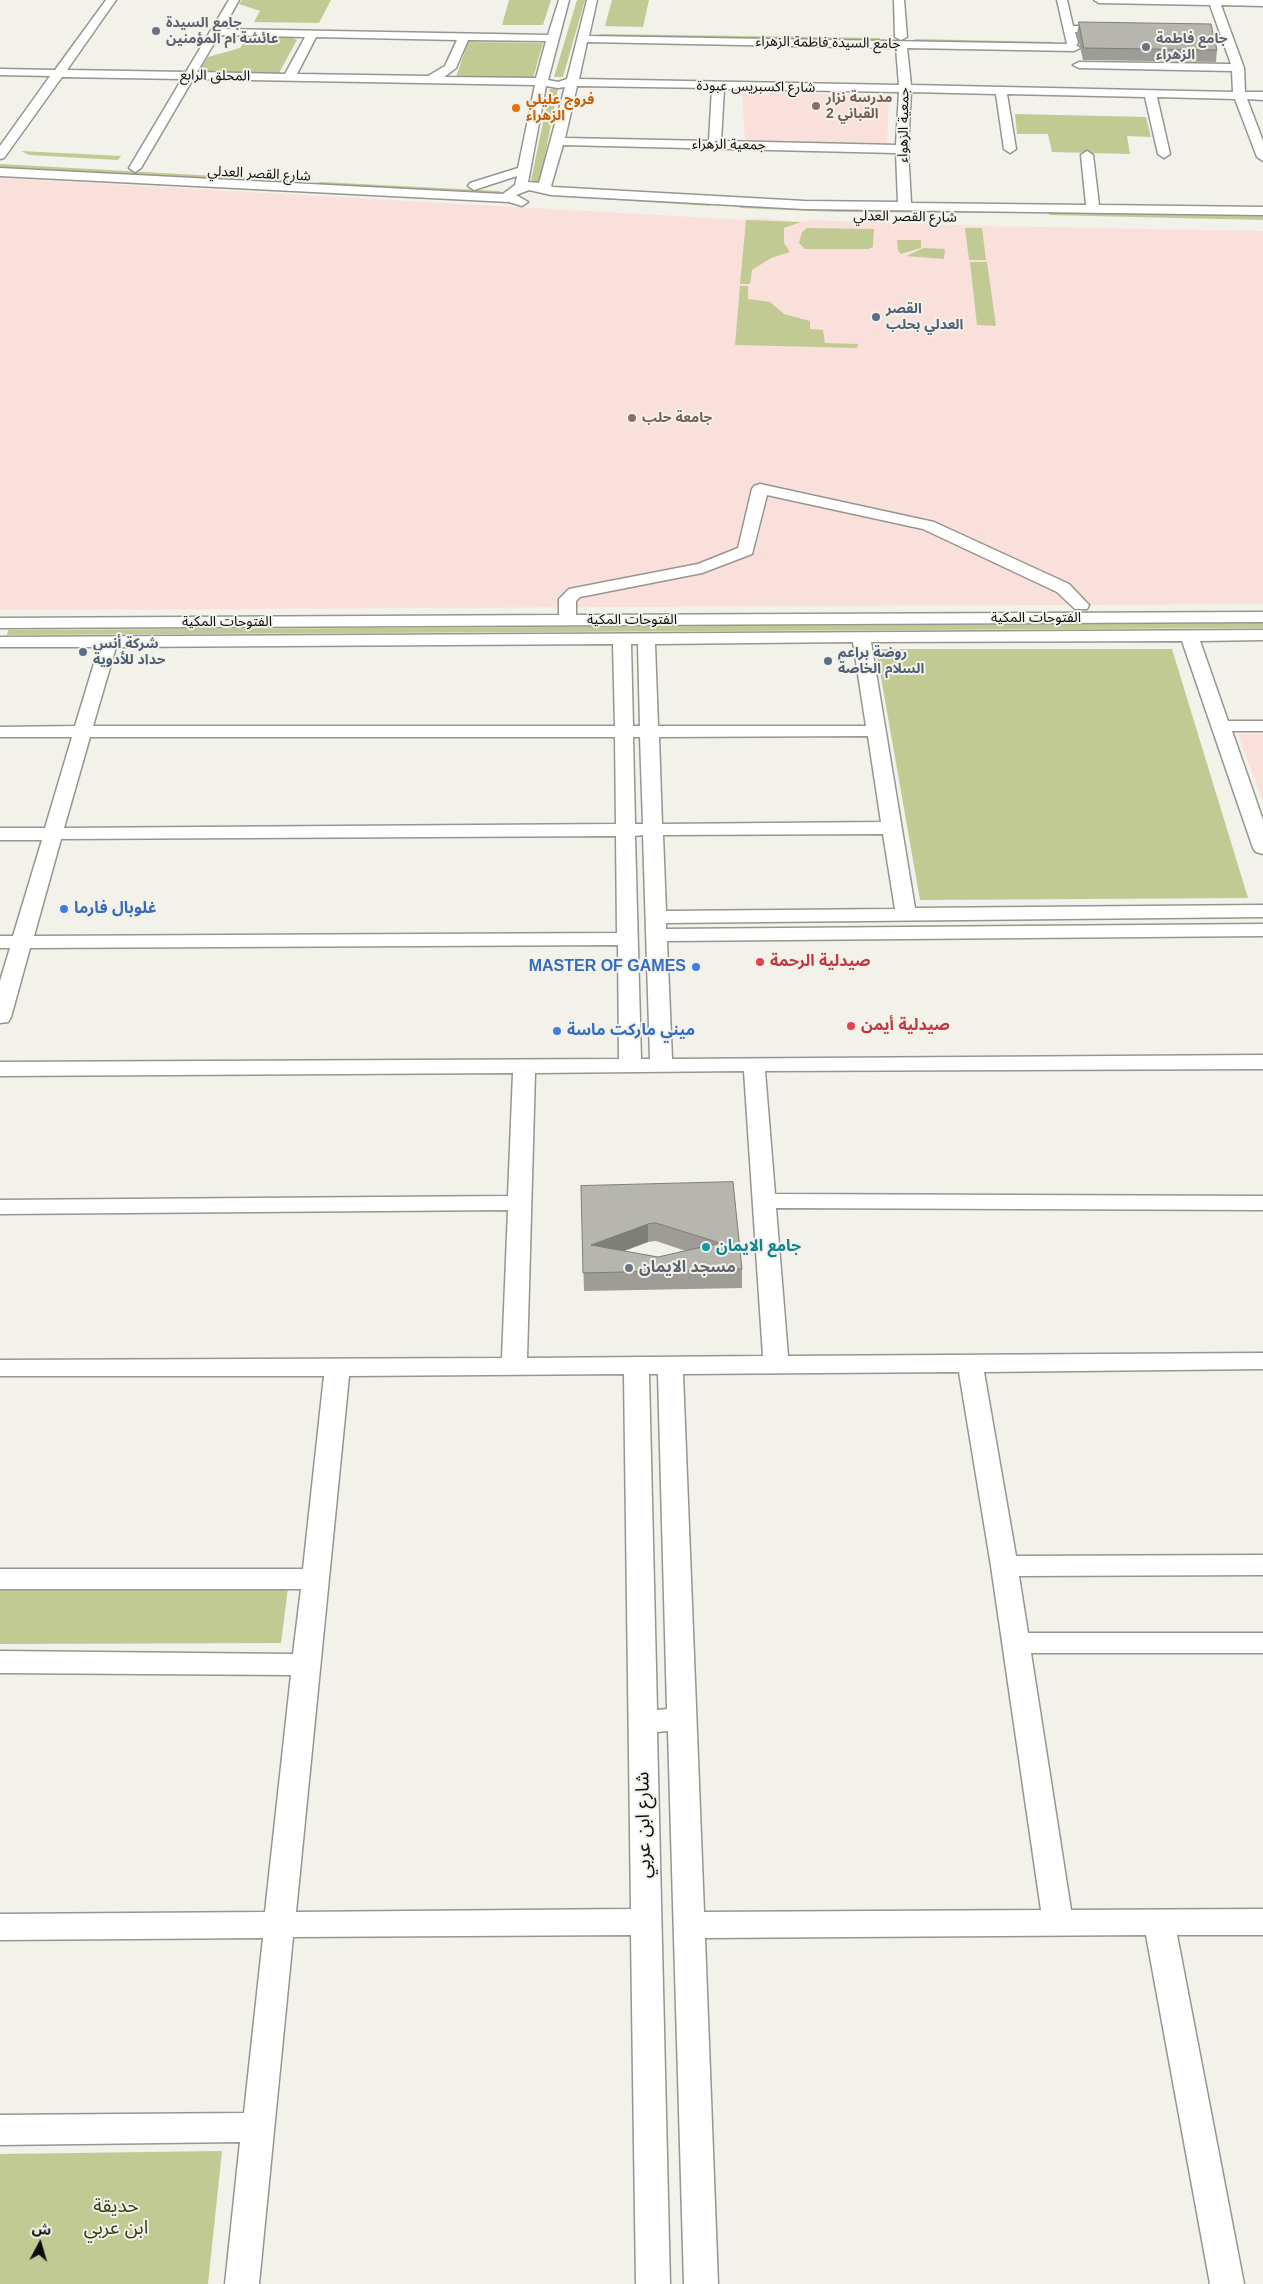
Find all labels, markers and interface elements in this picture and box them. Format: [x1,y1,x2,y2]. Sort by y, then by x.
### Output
place label: جامع السيدة عائشة ام المؤمنين [166,15,279,48]
marker: جامع السيدة عائشة ام المؤمنين [150,25,162,37]
place label: جامع فاطمة الزهراء [1156,31,1228,64]
street label: جامع السيدة فاطمة الزهراء [755,33,901,53]
marker: جامع فاطمة الزهراء [1140,41,1152,53]
street label: المحلق الرابع [180,67,250,85]
street label: شارع اكسبريس عبودة [696,78,816,96]
street label: جمعية الزهواء [895,87,913,163]
place label: مدرسة نزار القباني 2 [826,90,892,122]
place label: فروج عليلي الزهراء [526,92,594,124]
marker: مدرسة نزار القباني 2 [810,100,822,112]
marker: فروج عليلي الزهراء [510,102,522,114]
street label: جمعية الزهراء [692,136,766,154]
street label: شارع القصر العدلي [207,163,311,185]
street label: شارع القصر العدلي [853,208,957,226]
place label: القصر العدلي بحلب [886,301,963,334]
marker: القصر العدلي بحلب [870,311,882,323]
place label: جامعة حلب [642,410,712,426]
marker: جامعة حلب [626,412,638,424]
street label: الفتوحات المكية [991,610,1081,626]
street label: الفتوحات المكية [587,612,677,628]
street label: الفتوحات المكية [182,614,272,630]
place label: شركة أنس حداد للأدوية [93,636,165,669]
place label: روضة براعم السلام الخاصة [838,645,924,678]
marker: شركة أنس حداد للأدوية [77,646,89,658]
marker: روضة براعم السلام الخاصة [822,655,834,667]
place label: غلوبال فارما [74,899,157,919]
marker: غلوبال فارما [58,903,70,915]
place label: صيدلية الرحمة [770,952,871,972]
marker: صيدلية الرحمة [754,956,766,968]
place label: MASTER OF GAMES [529,957,686,977]
marker: MASTER OF GAMES [690,961,702,973]
place label: صيدلية أيمن [861,1016,950,1036]
marker: صيدلية أيمن [845,1020,857,1032]
place label: ميني ماركت ماسة [567,1021,695,1041]
marker: ميني ماركت ماسة [551,1025,563,1037]
place label: جامع الايمان [716,1237,801,1257]
marker: جامع الايمان [700,1241,712,1253]
place label: مسجد الايمان [639,1258,736,1278]
marker: مسجد الايمان [623,1262,635,1274]
street label: شارع ابن عربي [632,1771,656,1879]
park label: حديقة ابن عربي [84,2196,148,2240]
north arrow [15,2219,65,2269]
text: ش [31,2220,52,2238]

